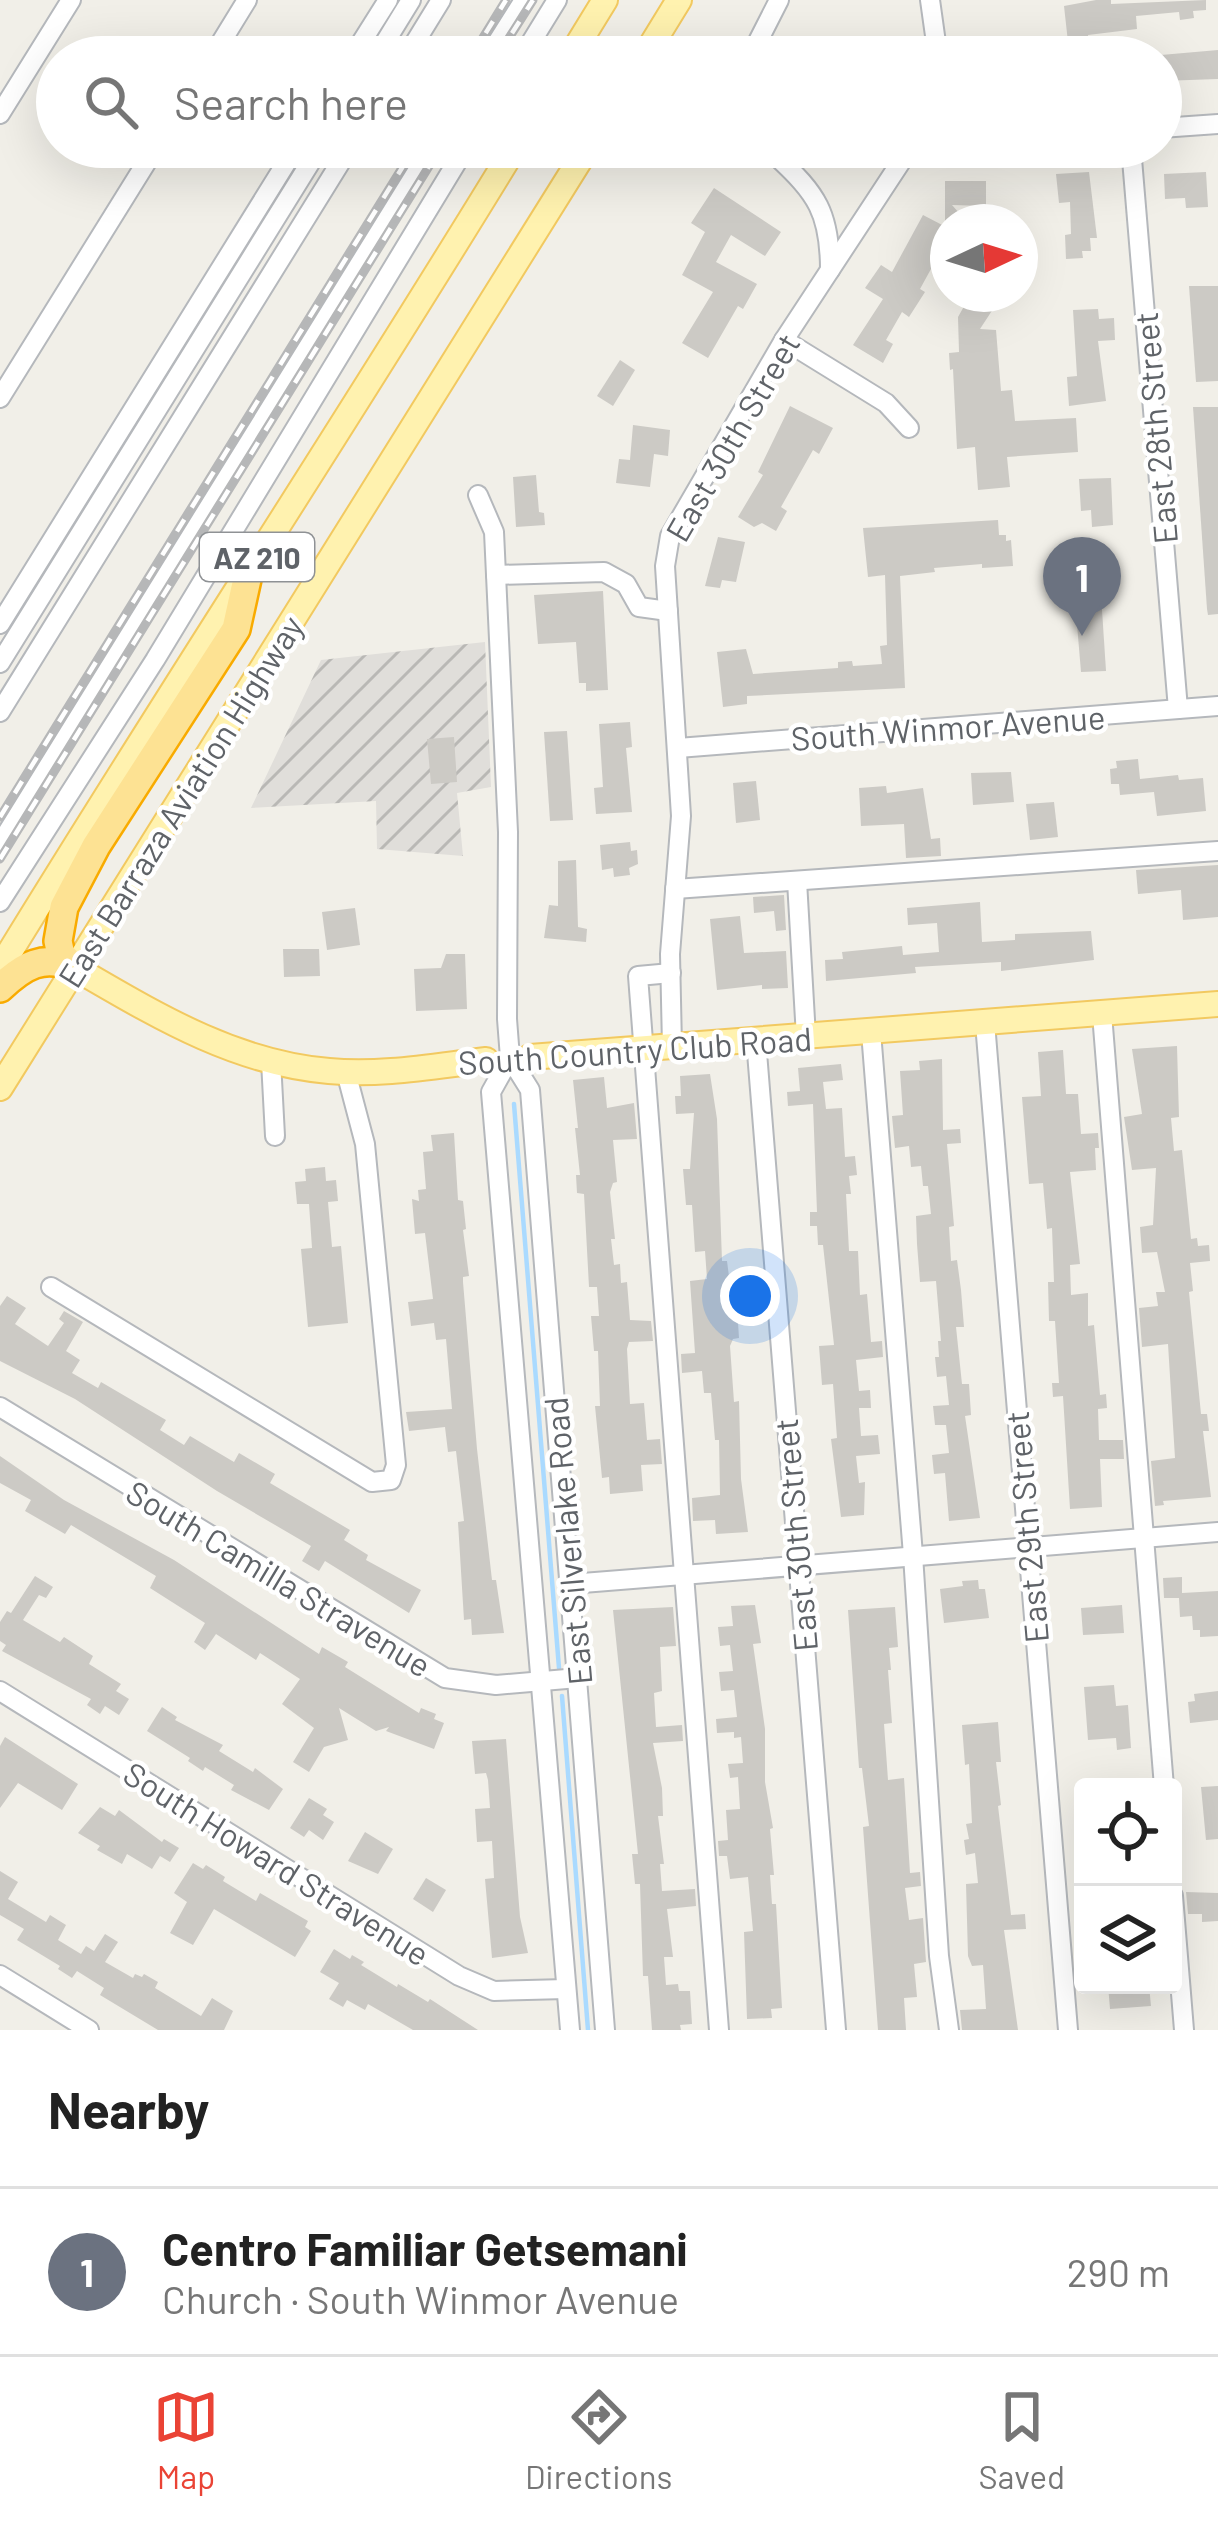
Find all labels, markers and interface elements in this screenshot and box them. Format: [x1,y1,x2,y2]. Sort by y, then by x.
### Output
search box [36,36,1182,168]
icon: search [78,69,144,135]
text: Search here [174,75,408,129]
north arrow [930,204,1038,312]
street label: East 28th Street [1125,310,1185,546]
street label: East 30th Street [656,326,808,548]
road number: AZ 210 [200,533,314,581]
pin: 1 [1043,537,1121,636]
street label: East Barraza Aviation Highway [49,608,311,994]
street label: South Winmor Avenue [789,696,1107,758]
street label: South Country Club Road [457,1018,813,1082]
your location [720,1266,780,1326]
street label: East Silverlake Road [534,1395,600,1687]
street label: East 29th Street [996,1409,1056,1645]
street label: East 30th Street [765,1417,825,1653]
street label: South Camilla Stravenue [120,1471,438,1685]
street label: South Howard Stravenue [117,1753,437,1973]
map controls [1074,1778,1182,1994]
button: locate [1074,1778,1182,1886]
button: layers [1074,1886,1182,1994]
text: Nearby [48,2078,209,2139]
text: Centro Familiar Getsemani [162,2221,688,2275]
text: 1 [80,2248,94,2295]
text: 290 m [1067,2248,1170,2295]
text: Church · South Winmor Avenue [162,2275,679,2322]
tab: Map [153,2384,219,2496]
tab: Directions [525,2384,672,2496]
tab: Saved [978,2384,1065,2496]

